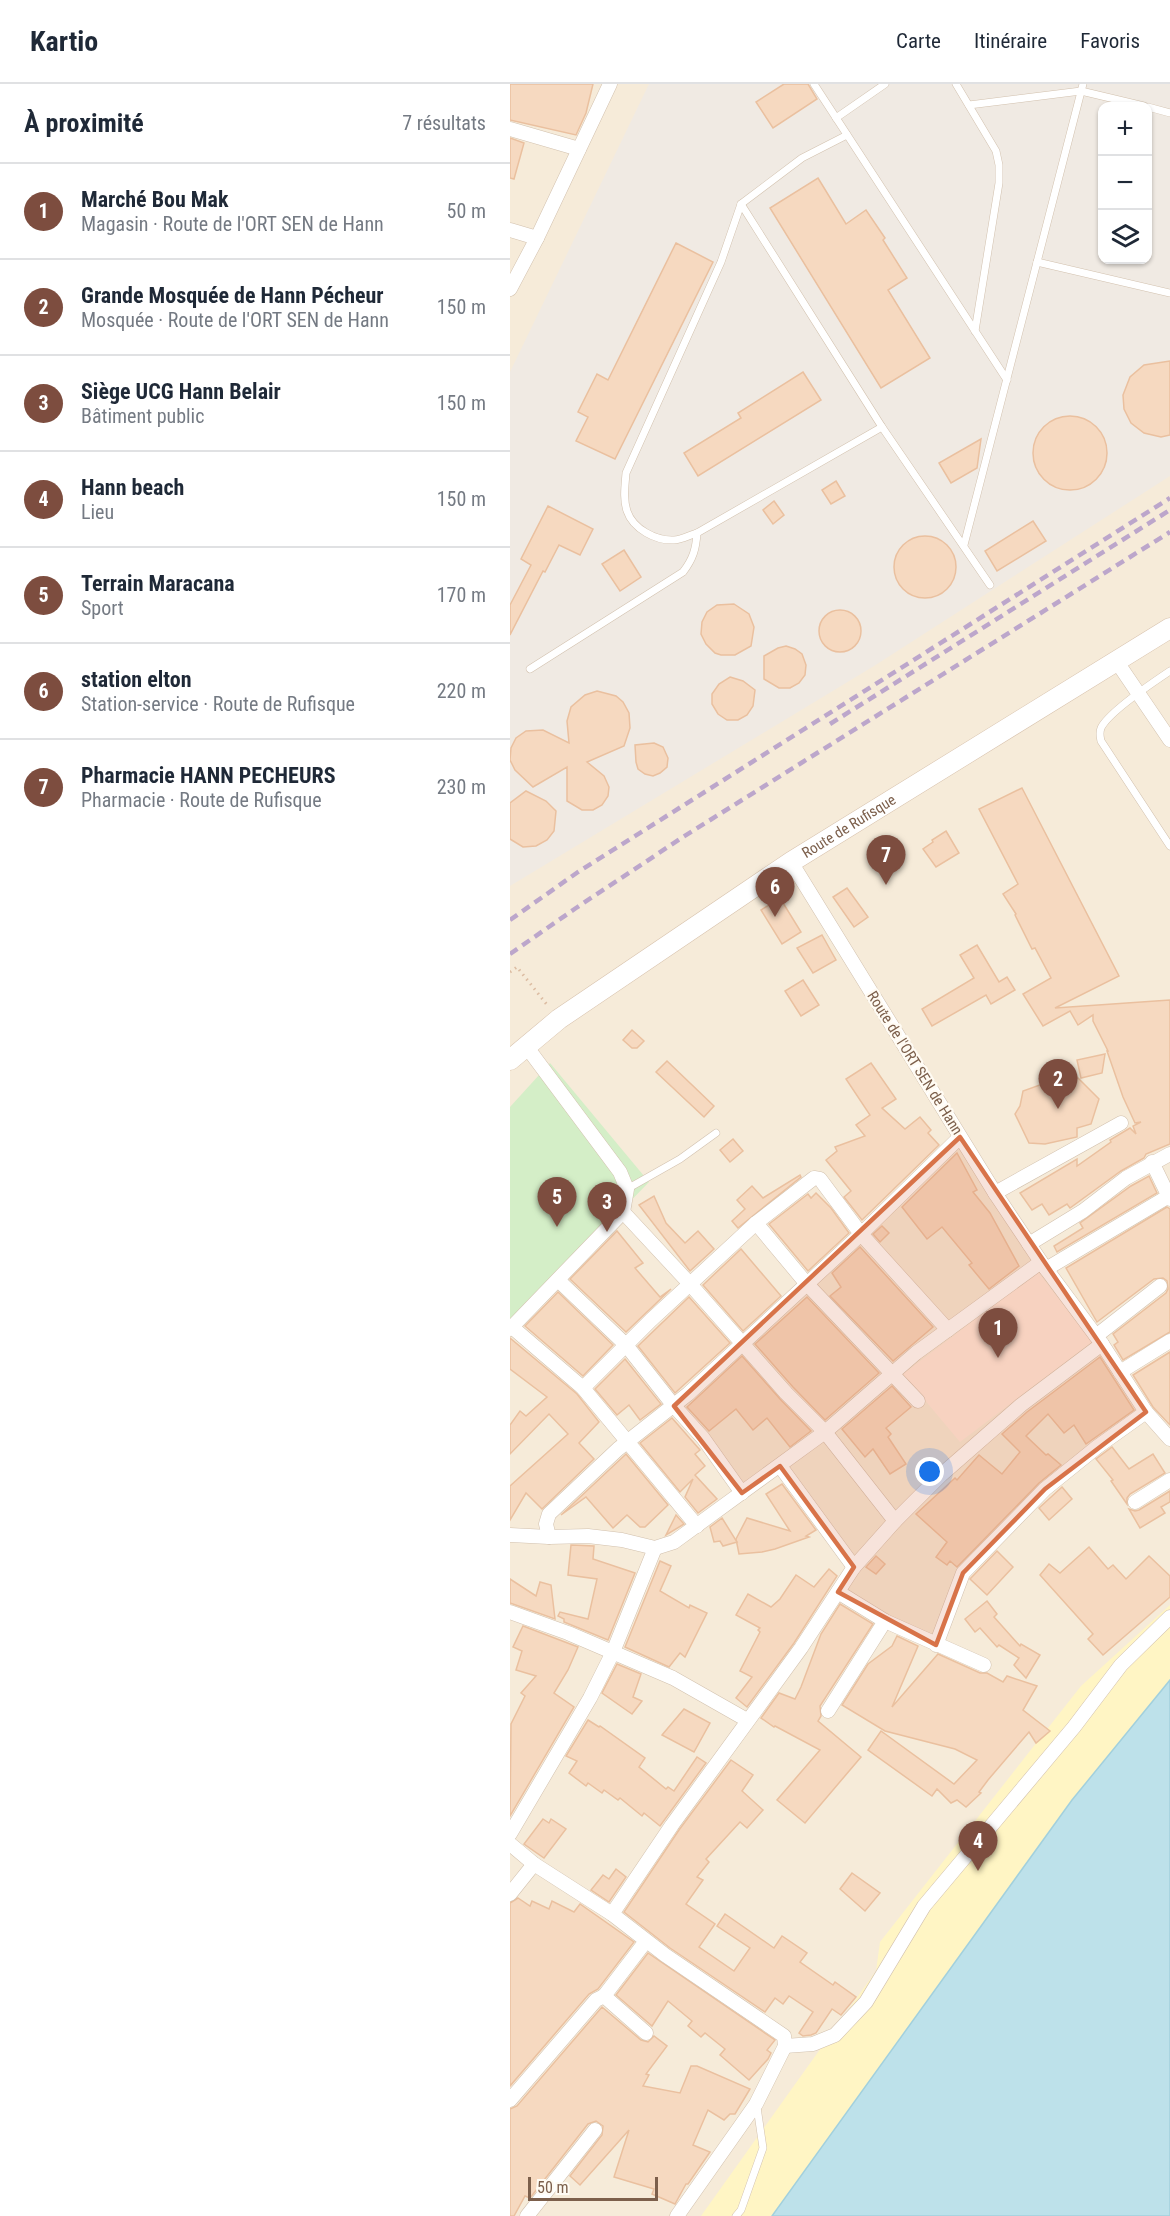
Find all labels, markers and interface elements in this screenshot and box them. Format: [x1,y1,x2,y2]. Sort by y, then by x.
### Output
text: Kartio [30,25,98,58]
text: Carte [896,29,941,53]
text: Itinéraire [974,29,1047,53]
text: Favoris [1080,29,1140,53]
map controls [1098,102,1152,264]
button: + [1098,102,1152,156]
text: À proximité [24,108,144,138]
text: 7 résultats [402,111,486,135]
button: − [1098,156,1152,210]
text: Marché Bou Mak [81,187,228,212]
text: 1 [38,199,49,223]
text: 50 m [447,199,486,223]
button: layers [1098,210,1152,264]
text: Magasin · Route de l'ORT SEN de Hann [81,212,384,236]
text: Grande Mosquée de Hann Pécheur [81,283,384,308]
text: 2 [38,295,49,319]
text: 150 m [437,295,486,319]
text: Mosquée · Route de l'ORT SEN de Hann [81,308,389,332]
text: Siège UCG Hann Belair [81,379,281,404]
text: 3 [38,391,49,415]
text: 150 m [437,391,486,415]
text: Bâtiment public [81,404,204,428]
text: Hann beach [81,475,184,500]
text: 4 [38,487,49,511]
text: 150 m [437,487,486,511]
text: Lieu [81,500,114,524]
text: Terrain Maracana [81,571,235,596]
text: 5 [38,583,49,607]
text: 170 m [437,583,486,607]
text: Sport [81,596,124,620]
text: station elton [81,667,192,692]
text: 6 [38,679,49,703]
text: 220 m [437,679,486,703]
text: Station-service · Route de Rufisque [81,692,355,716]
text: Pharmacie HANN PECHEURS [81,763,336,788]
text: 7 [38,775,49,799]
text: 230 m [437,775,486,799]
text: Pharmacie · Route de Rufisque [81,788,322,812]
street label: Route de Rufisque [799,791,899,862]
pin: 7 [866,836,905,885]
pin: 6 [756,868,794,917]
street label: Route de l'ORT SEN de Hann [863,988,967,1138]
pin: 2 [1038,1060,1078,1109]
pin: 5 [538,1178,576,1227]
pin: 3 [588,1182,626,1232]
pin: 1 [978,1308,1018,1358]
your location [915,1457,944,1486]
pin: 4 [958,1822,998,1871]
scale bar [528,2174,658,2202]
text: 50 m [537,2178,569,2197]

